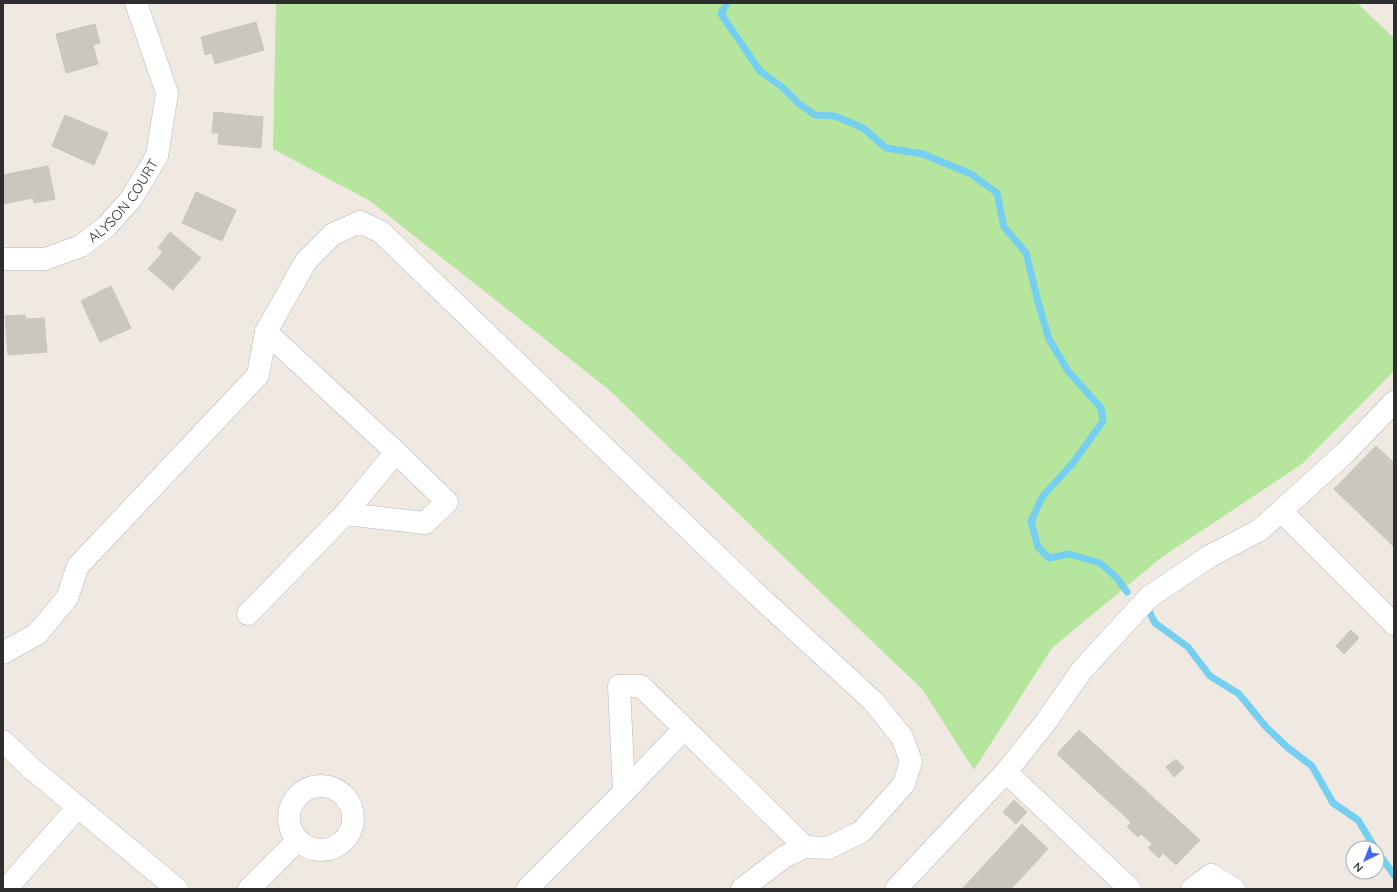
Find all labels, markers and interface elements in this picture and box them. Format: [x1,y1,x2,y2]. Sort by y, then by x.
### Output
street label: ALYSON COURT [84,155,162,246]
north arrow [1345,840,1385,880]
text: N [1350,859,1366,875]

